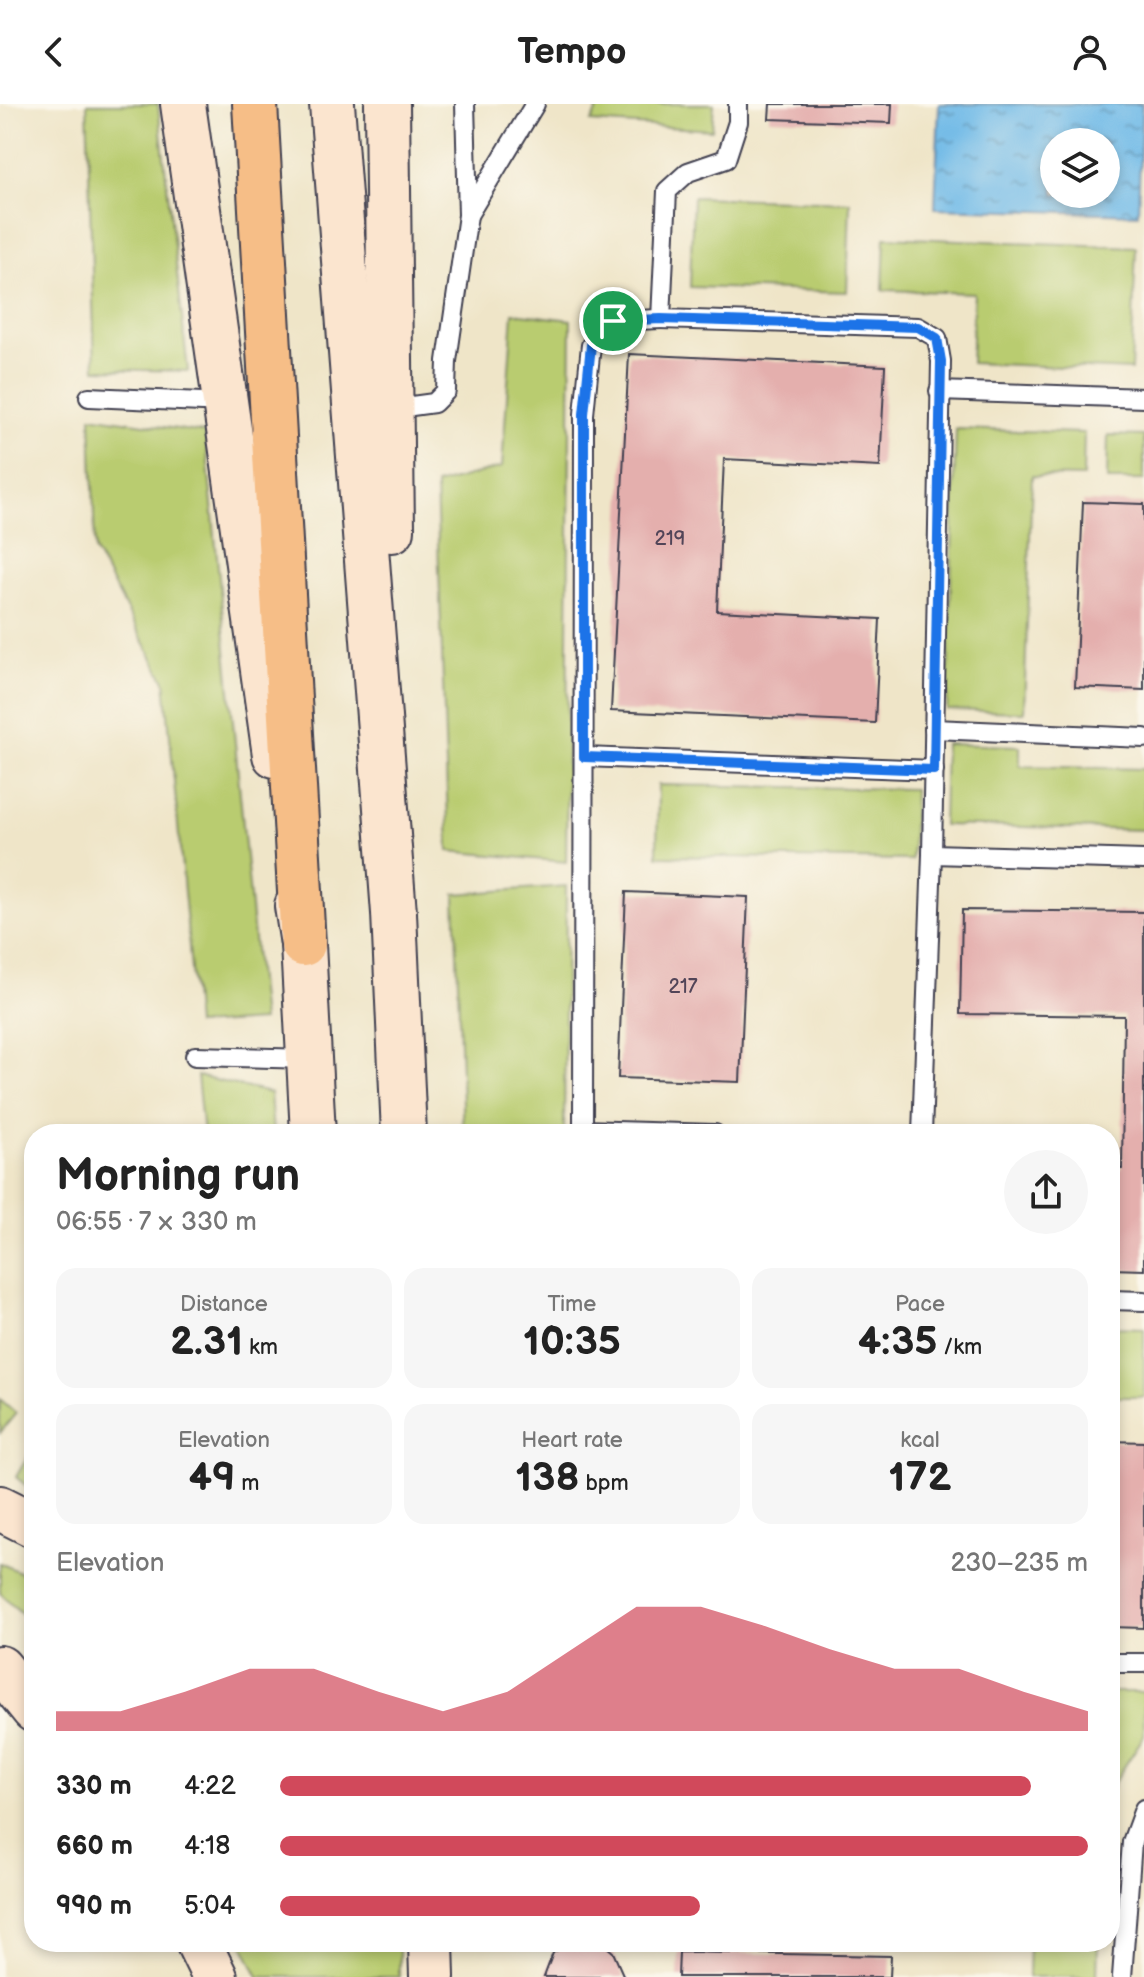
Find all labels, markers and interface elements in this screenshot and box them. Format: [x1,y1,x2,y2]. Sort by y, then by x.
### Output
icon: back [32,30,76,74]
icon: person [1068,30,1112,74]
text: Tempo [517,31,627,74]
map controls [1040,128,1120,208]
button: layers [1040,128,1120,208]
pin [579,287,647,355]
icon: arrive [591,299,635,343]
house number: 219 [655,527,685,551]
house number: 217 [668,975,698,999]
text: Morning run [56,1150,300,1203]
button: share [1004,1150,1088,1234]
text: 06:55 · 7 × 330 m [56,1207,257,1238]
text: Distance [180,1291,268,1318]
text: Time [548,1291,596,1318]
text: Pace [895,1291,945,1318]
text: 2.31 [170,1318,243,1366]
text: 10:35 [523,1318,621,1366]
text: 4:35 [858,1318,937,1366]
text: km [243,1334,278,1361]
text: /km [937,1334,982,1361]
text: Elevation [178,1427,270,1454]
text: Heart rate [521,1427,623,1454]
text: kcal [900,1427,940,1454]
text: 49 [188,1454,235,1502]
text: 138 [515,1454,579,1502]
text: 172 [889,1454,951,1502]
text: m [235,1470,260,1497]
text: bpm [579,1470,629,1497]
text: Elevation [56,1548,164,1579]
text: 230–235 m [951,1548,1088,1579]
text: 330 m [56,1771,132,1802]
text: 4:22 [184,1771,236,1802]
text: 660 m [56,1831,133,1862]
text: 4:18 [184,1831,230,1862]
text: 990 m [56,1891,132,1922]
text: 5:04 [184,1891,235,1922]

